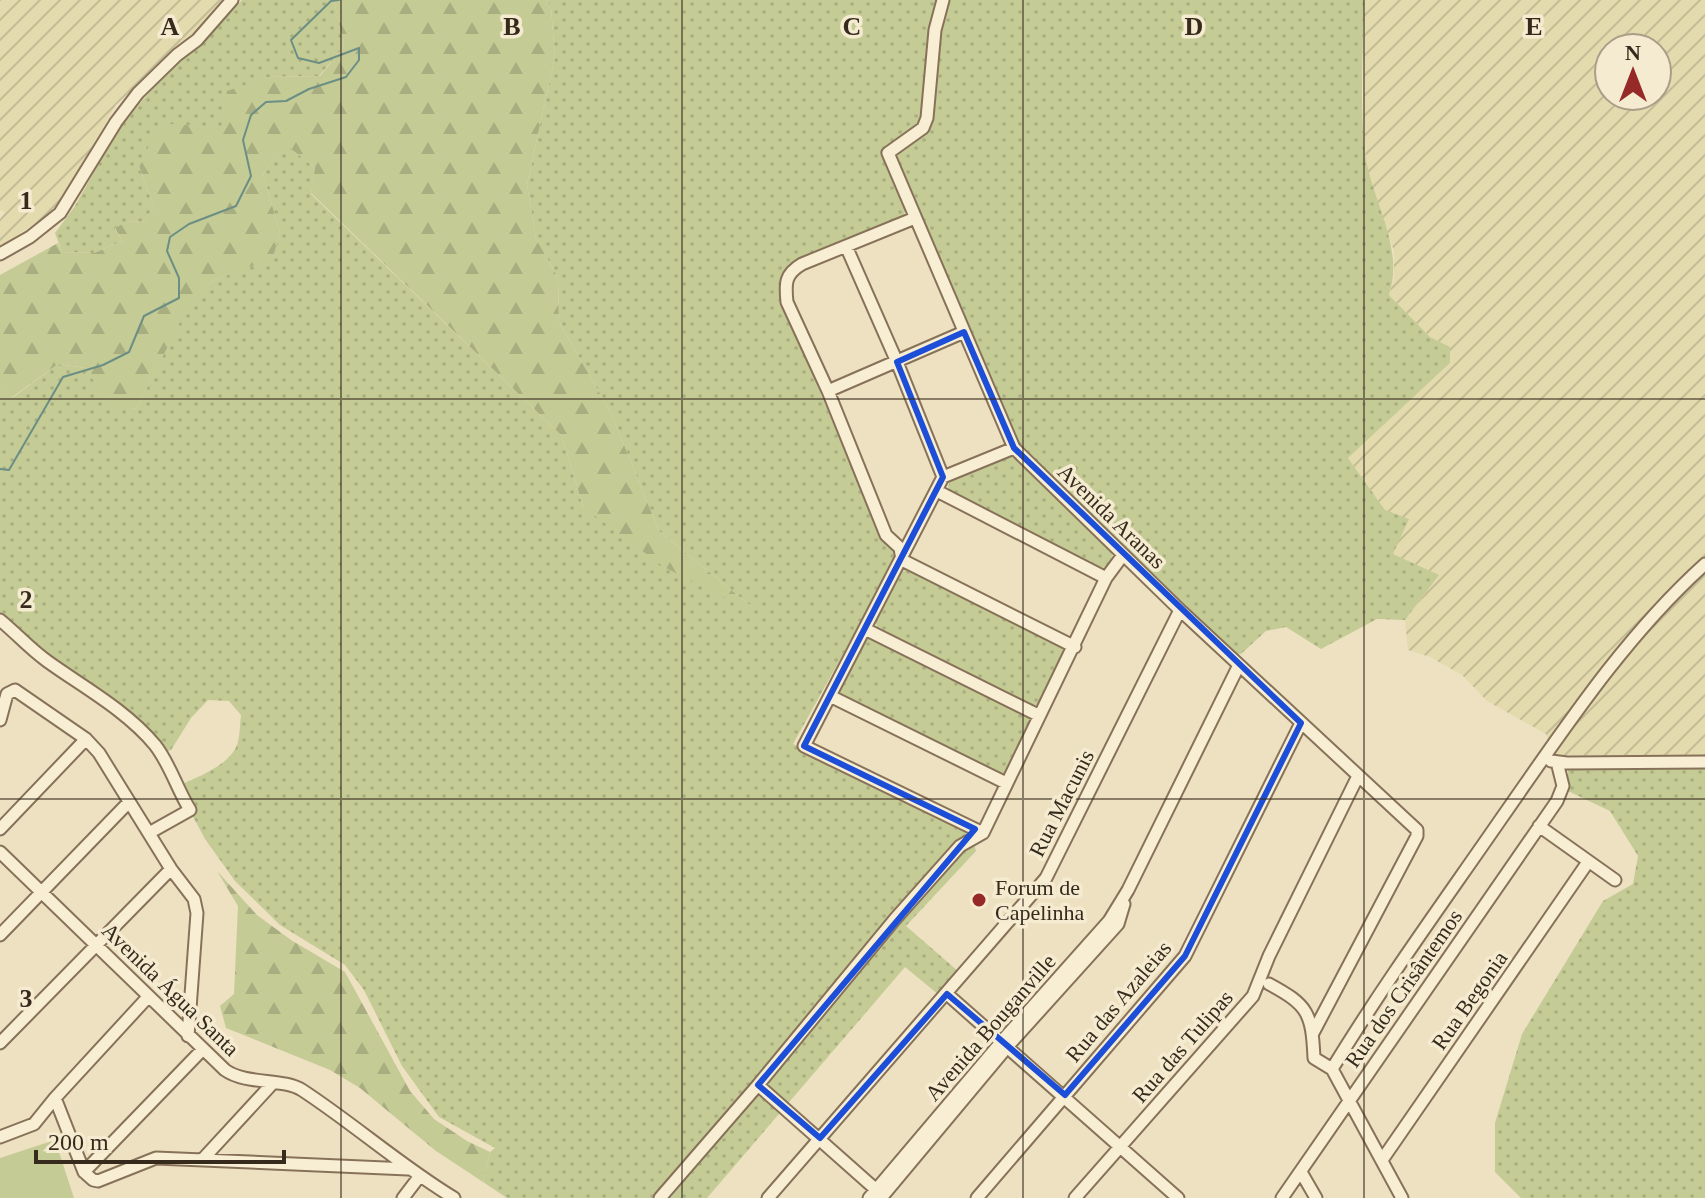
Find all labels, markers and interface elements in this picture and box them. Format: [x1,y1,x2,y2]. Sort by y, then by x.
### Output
text: A [161,12,180,41]
text: B [503,12,521,41]
text: C [843,12,861,41]
text: D [1185,12,1203,41]
text: E [1525,12,1543,41]
north arrow [1593,32,1673,112]
text: N [1625,40,1641,65]
text: 1 [20,186,33,215]
street label: Avenida Aranas [1053,459,1171,574]
text: 2 [20,585,33,614]
street label: Rua Macunis [1024,746,1099,861]
place label: Forum de Capelinha [995,875,1084,925]
marker: Forum de Capelinha [970,891,988,909]
street label: Rua dos Crisântemos [1340,905,1467,1072]
street label: Avenida Água Santa [97,918,244,1061]
street label: Rua das Azaleias [1061,936,1176,1067]
street label: Rua Begonia [1426,946,1513,1054]
street label: Avenida Bouganville [920,949,1061,1106]
text: 3 [20,984,33,1013]
street label: Rua das Tulipas [1127,985,1238,1108]
scale bar [36,1114,284,1164]
text: 200 m [48,1129,109,1155]

